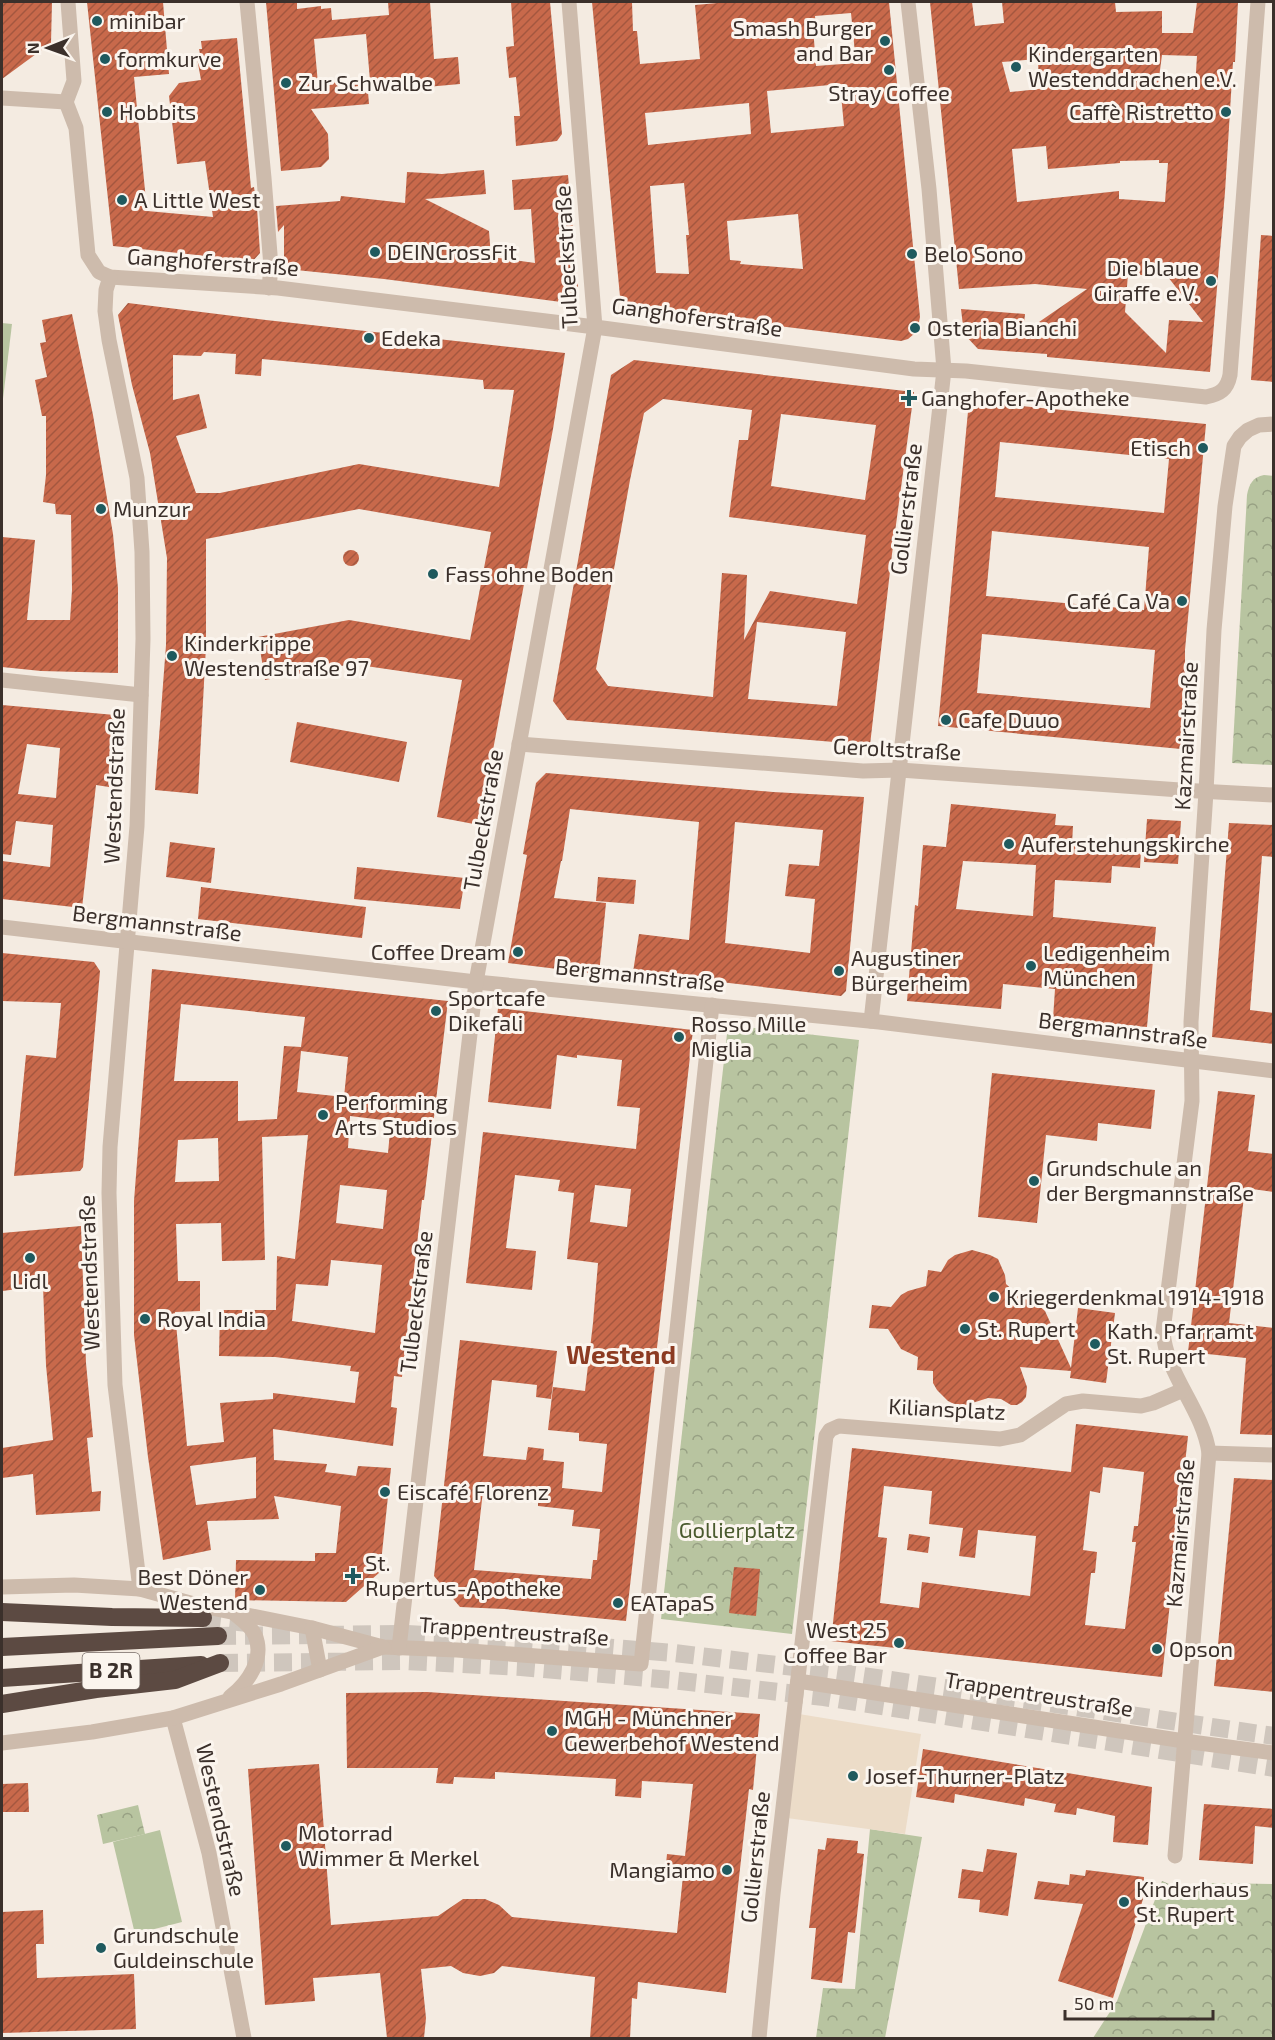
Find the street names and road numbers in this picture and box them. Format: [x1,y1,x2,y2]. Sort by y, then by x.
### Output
street label: Tulbeckstraße [548,185,582,329]
street label: Ganghoferstraße [126,242,300,280]
street label: Ganghoferstraße [610,291,784,341]
street label: Gollierstraße [884,441,926,576]
street label: Kazmairstraße [1168,661,1202,811]
street label: Westendstraße [97,707,129,864]
street label: Geroltstraße [832,732,962,764]
street label: Tulbeckstraße [457,747,507,893]
street label: Bergmannstraße [71,899,243,945]
street label: Bergmannstraße [554,952,726,996]
street label: Bergmannstraße [1037,1006,1209,1052]
street label: Westendstraße [72,1195,104,1352]
street label: Tulbeckstraße [393,1229,437,1375]
street label: Kiliansplatz [888,1392,1006,1424]
street label: Kazmairstraße [1160,1458,1198,1608]
street label: Trappentreustraße [418,1610,610,1650]
road number: B 2R [82,1653,140,1689]
street label: Trappentreustraße [943,1665,1135,1721]
street label: Westendstraße [192,1741,252,1899]
street label: Gollierstraße [734,1790,774,1924]

